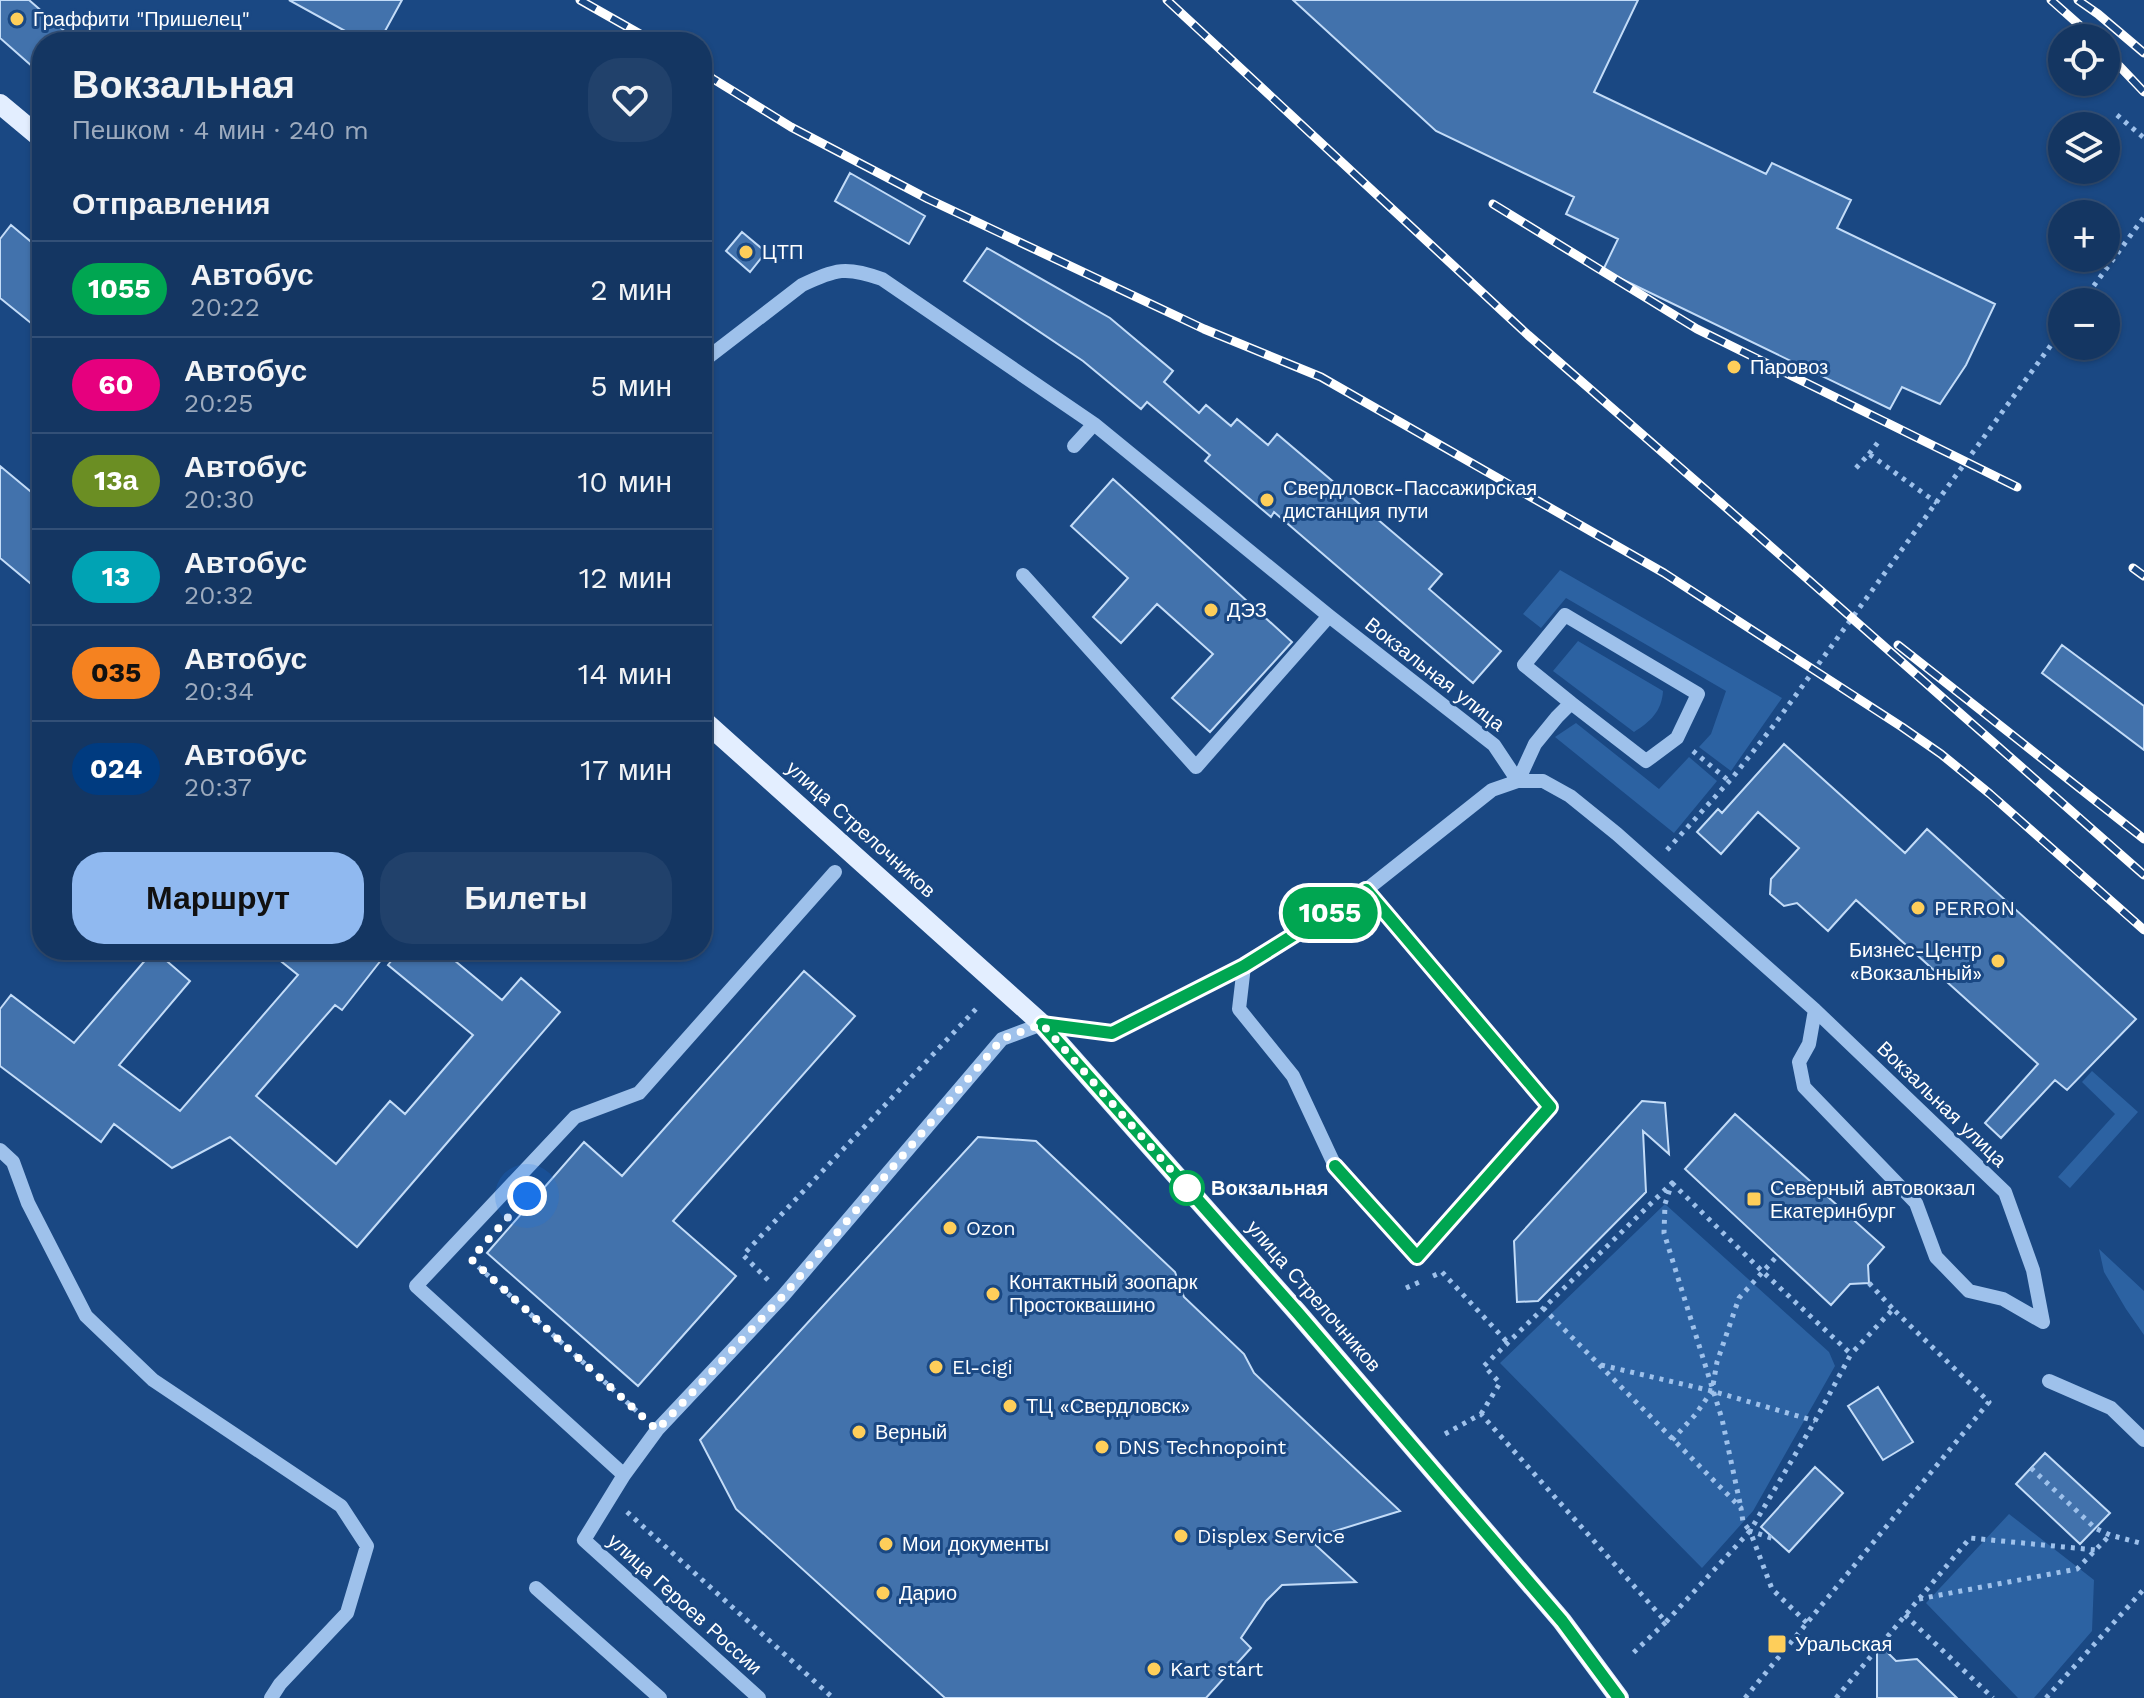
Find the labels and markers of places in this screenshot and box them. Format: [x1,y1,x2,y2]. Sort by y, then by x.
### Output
place label: Граффити "Пришелец" [33,7,250,31]
marker: Граффити "Пришелец" [8,10,26,28]
place label: ЦТП [762,240,803,264]
marker: ЦТП [737,243,755,261]
place label: Паровоз [1750,355,1828,379]
marker: Паровоз [1725,358,1743,376]
place label: Свердловск-Пассажирская дистанция пути [1283,476,1537,523]
marker: Свердловск-Пассажирская дистанция пути [1258,491,1276,509]
place label: ДЭЗ [1227,598,1267,622]
marker: ДЭЗ [1202,601,1220,619]
place label: PERRON [1934,896,2015,920]
marker: PERRON [1909,899,1927,917]
place label: Бизнес-Центр «Вокзальный» [1849,938,1982,985]
marker: Бизнес-Центр «Вокзальный» [1989,952,2007,970]
marker: Вокзальная [1170,1171,1204,1205]
place label: Вокзальная [1211,1176,1328,1200]
place label: Северный автовокзал Екатеринбург [1770,1176,1975,1223]
marker: Северный автовокзал Екатеринбург [1745,1190,1763,1208]
place label: Ozon [966,1216,1016,1240]
marker: Ozon [941,1219,959,1237]
place label: Контактный зоопарк Простоквашино [1009,1270,1198,1317]
marker: Контактный зоопарк Простоквашино [984,1285,1002,1303]
place label: El-cigi [952,1355,1013,1379]
marker: El-cigi [927,1358,945,1376]
place label: ТЦ «Свердловск» [1026,1394,1190,1418]
marker: ТЦ «Свердловск» [1001,1397,1019,1415]
place label: Верный [875,1420,947,1444]
marker: Верный [850,1423,868,1441]
place label: DNS Technopoint [1118,1435,1287,1459]
marker: DNS Technopoint [1093,1438,1111,1456]
place label: Displex Service [1197,1524,1345,1548]
marker: Displex Service [1172,1527,1190,1545]
place label: Мои документы [902,1532,1049,1556]
marker: Мои документы [877,1535,895,1553]
place label: Дарио [899,1581,957,1605]
marker: Дарио [874,1584,892,1602]
place label: Уральская [1795,1632,1892,1656]
marker: Уральская [1766,1633,1788,1655]
place label: Kart start [1170,1657,1264,1681]
marker: Kart start [1145,1660,1163,1678]

